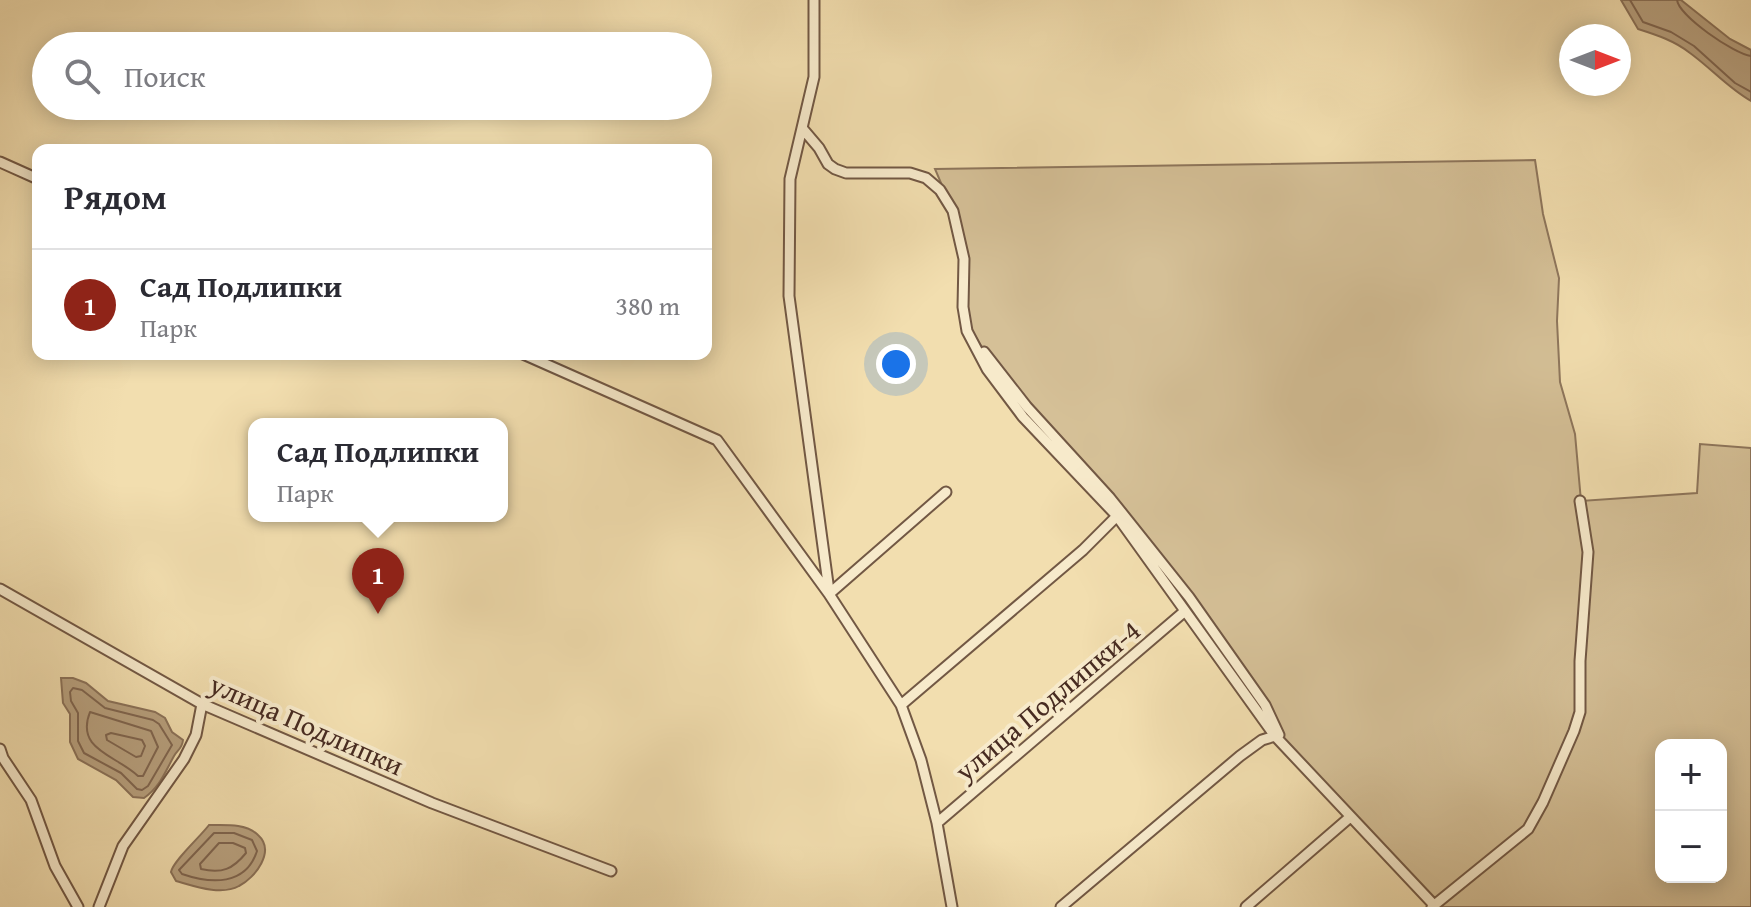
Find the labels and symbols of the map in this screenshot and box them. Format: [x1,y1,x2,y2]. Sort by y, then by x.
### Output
north arrow [1559,24,1631,96]
your location [876,344,916,384]
pin: 1 [352,548,404,614]
street label: улица Подлипки-4 [944,610,1149,791]
street label: улица Подлипки [203,662,411,785]

